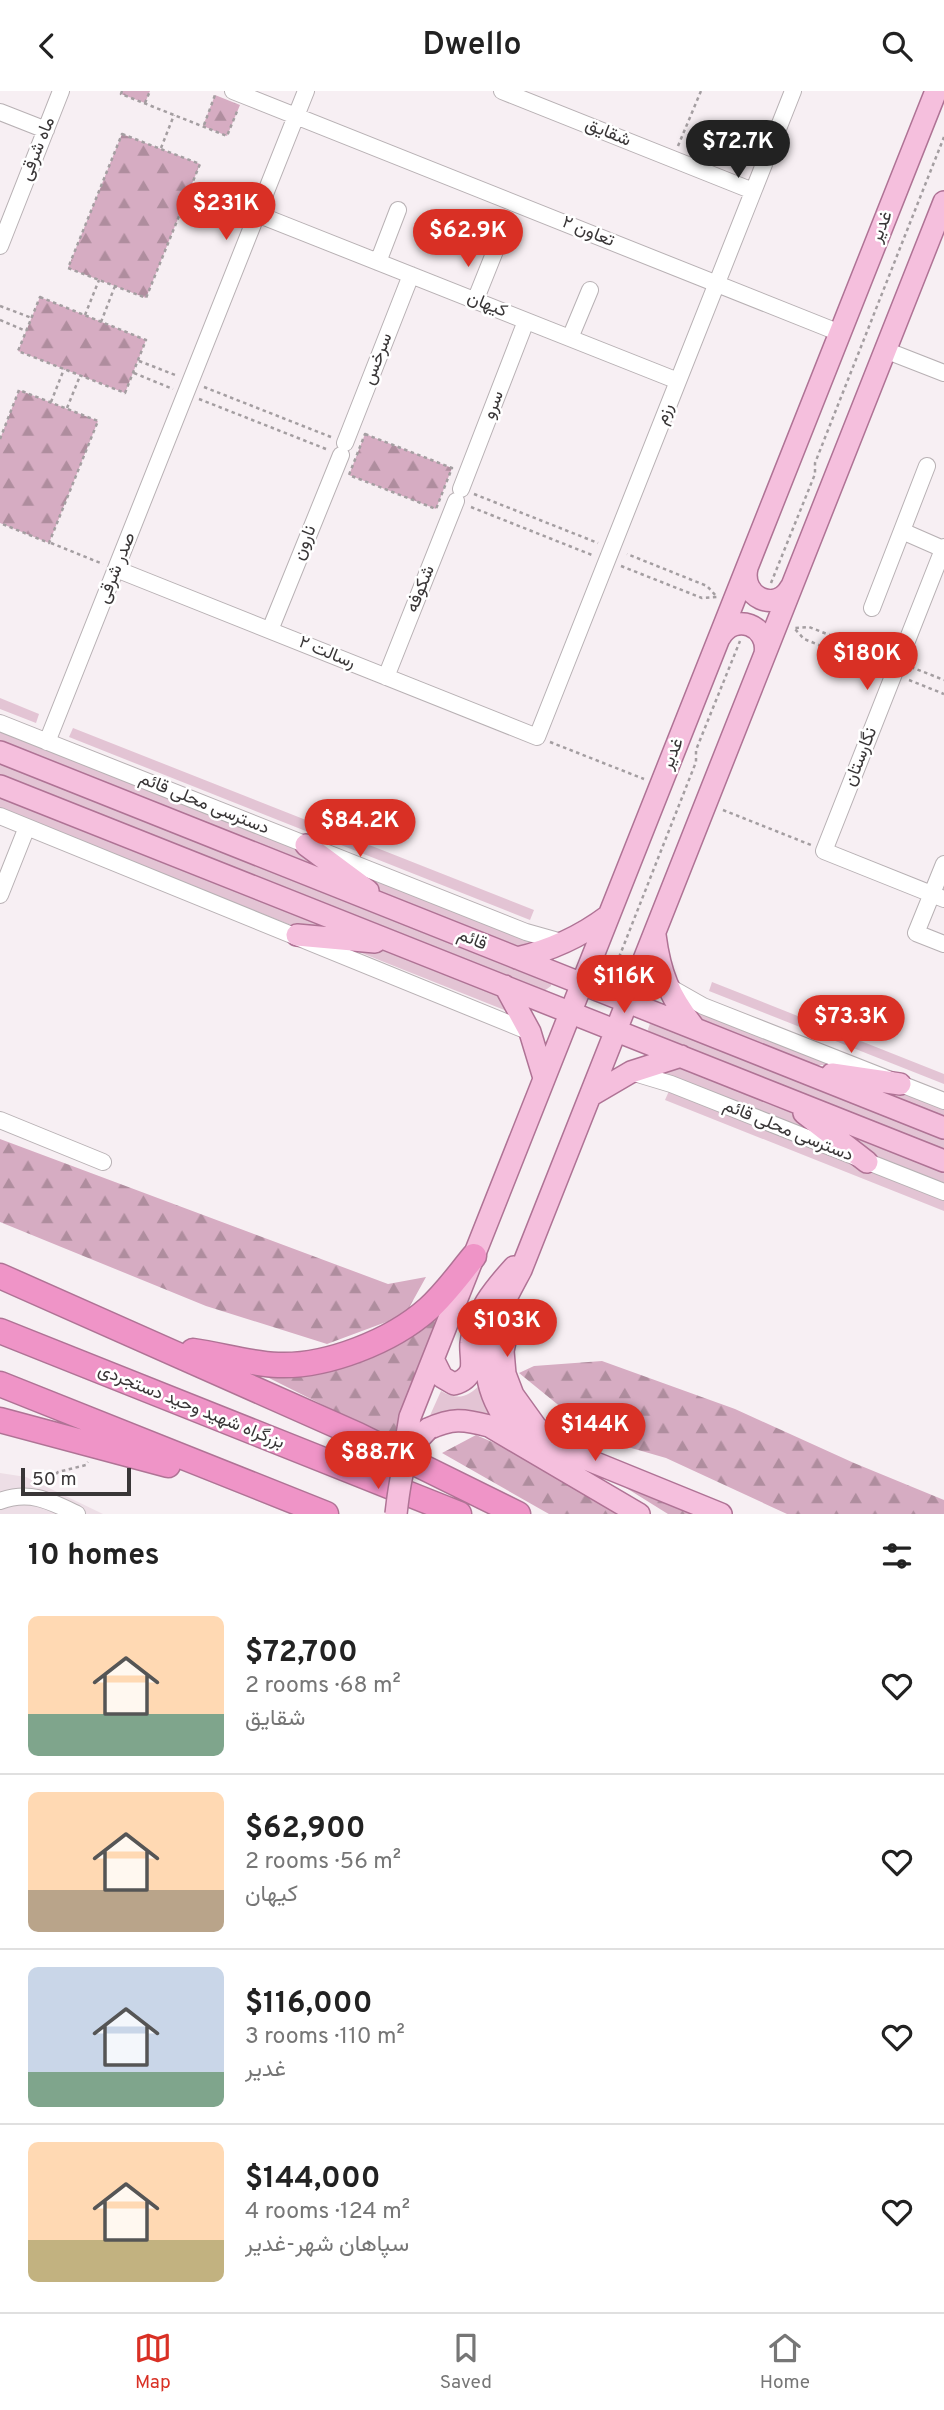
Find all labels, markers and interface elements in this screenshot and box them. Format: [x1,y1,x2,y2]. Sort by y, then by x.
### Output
text: Dwello [422,26,522,66]
icon: back [28,27,66,65]
icon: search [878,27,916,65]
street label: شقایق [582,113,634,153]
street label: ماه شرقی [15,114,61,184]
pin: $72.7K [681,120,795,180]
text: $72.7K [702,128,774,157]
pin: $231K [177,183,275,242]
text: $231K [192,190,260,219]
street label: غدیر [865,208,899,247]
pin: $62.9K [411,209,525,269]
street label: تعاون ۲ [558,211,618,253]
text: $62.9K [429,217,507,246]
street label: کیهان [464,287,510,323]
street label: سرخس [358,330,398,388]
street label: سرو [478,387,510,423]
street label: رزم [650,400,680,428]
street label: نارون [288,522,322,564]
street label: صدر شرقی [92,529,142,607]
street label: شکوفه [401,562,441,616]
street label: رسالت ۲ [295,631,359,675]
pin: $180K [818,633,916,692]
text: $180K [833,640,901,669]
street label: نگارستان [839,724,883,790]
street label: غدیر [656,735,690,774]
street label: دسترسی محلی قائم [136,767,272,841]
pin: $84.2K [303,799,417,859]
text: $84.2K [320,807,400,836]
street label: قائم [454,924,490,956]
pin: $116K [575,955,673,1015]
text: $116K [593,963,655,992]
pin: $73.3K [794,995,908,1055]
text: $73.3K [814,1003,888,1032]
street label: دسترسی محلی قائم [720,1094,856,1168]
pin: $103K [458,1299,556,1359]
text: $103K [473,1307,541,1336]
street label: بزرگراه شهید وحید دستجردی [94,1359,288,1455]
pin: $144K [546,1403,644,1463]
text: $144K [561,1411,629,1440]
pin: $88.7K [321,1431,435,1491]
text: $88.7K [341,1439,415,1468]
scale bar [21,1465,131,1497]
text: 50 m [32,1468,77,1492]
icon: filters [878,1537,916,1575]
text: 10 homes [28,1538,159,1575]
text: $72,700 [245,1635,358,1672]
icon: home [84,1644,168,1728]
icon: heart [878,1667,916,1705]
text: 2 rooms · 68 m² [245,1672,401,1701]
text: شقایق [245,1705,306,1734]
text: $62,900 [245,1811,365,1848]
icon: home [84,1820,168,1904]
icon: heart [878,1843,916,1881]
text: 2 rooms · 56 m² [245,1848,401,1877]
text: کیهان [245,1881,298,1910]
text: $116,000 [245,1986,372,2023]
icon: home [84,1995,168,2079]
icon: heart [878,2018,916,2056]
text: 3 rooms · 110 m² [245,2023,405,2052]
text: غدیر [245,2056,286,2085]
text: $144,000 [245,2161,381,2198]
icon: home [84,2170,168,2254]
icon: heart [878,2193,916,2231]
text: 4 rooms · 124 m² [245,2198,410,2227]
text: سپاهان شهر-غدیر [245,2231,409,2260]
tab: Map [134,2329,172,2395]
tab: Saved [440,2329,492,2395]
tab: Home [760,2329,810,2395]

